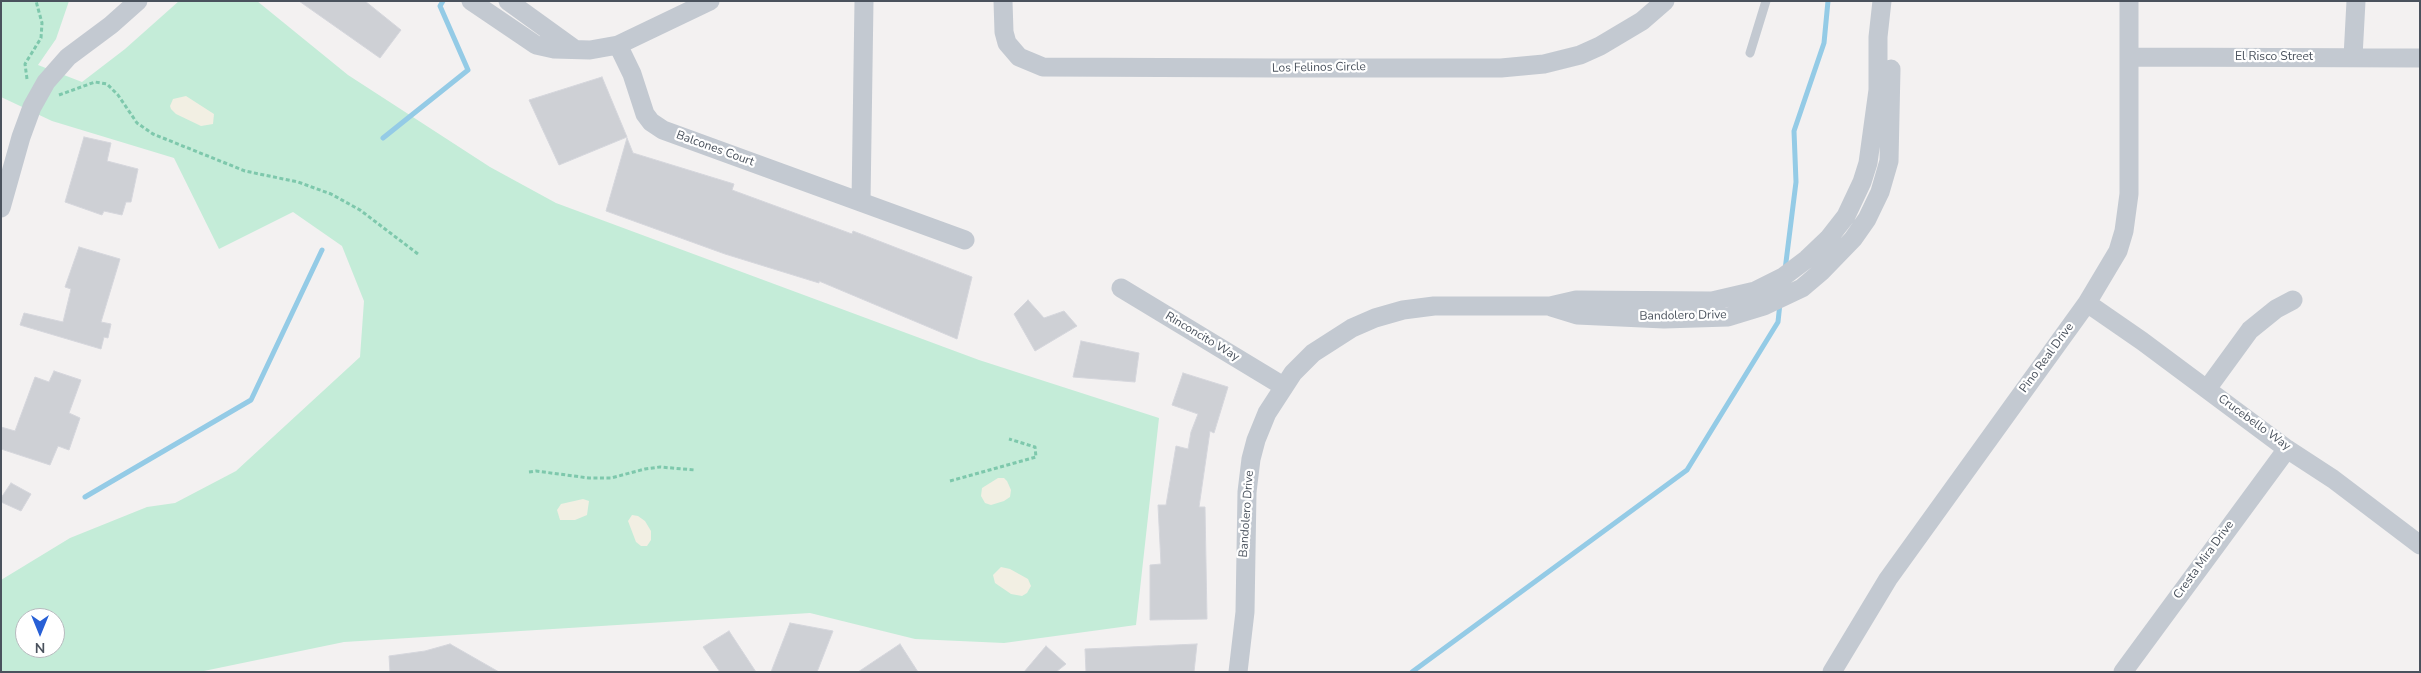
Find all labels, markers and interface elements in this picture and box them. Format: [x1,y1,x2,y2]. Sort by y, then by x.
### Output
street label: El Risco Street [2235,50,2313,64]
street label: Los Felinos Circle [1272,60,1366,76]
street label: Balcones Court [674,128,756,170]
street label: Bandolero Drive [1639,308,1727,324]
street label: Rinconcito Way [1162,309,1242,365]
street label: Pino Real Drive [2017,320,2077,396]
street label: Crucebello Way [2215,392,2293,454]
street label: Bandolero Drive [1237,470,1257,558]
street label: Cresta Mira Drive [2171,518,2237,602]
north arrow [15,608,65,658]
text: N [35,638,45,657]

